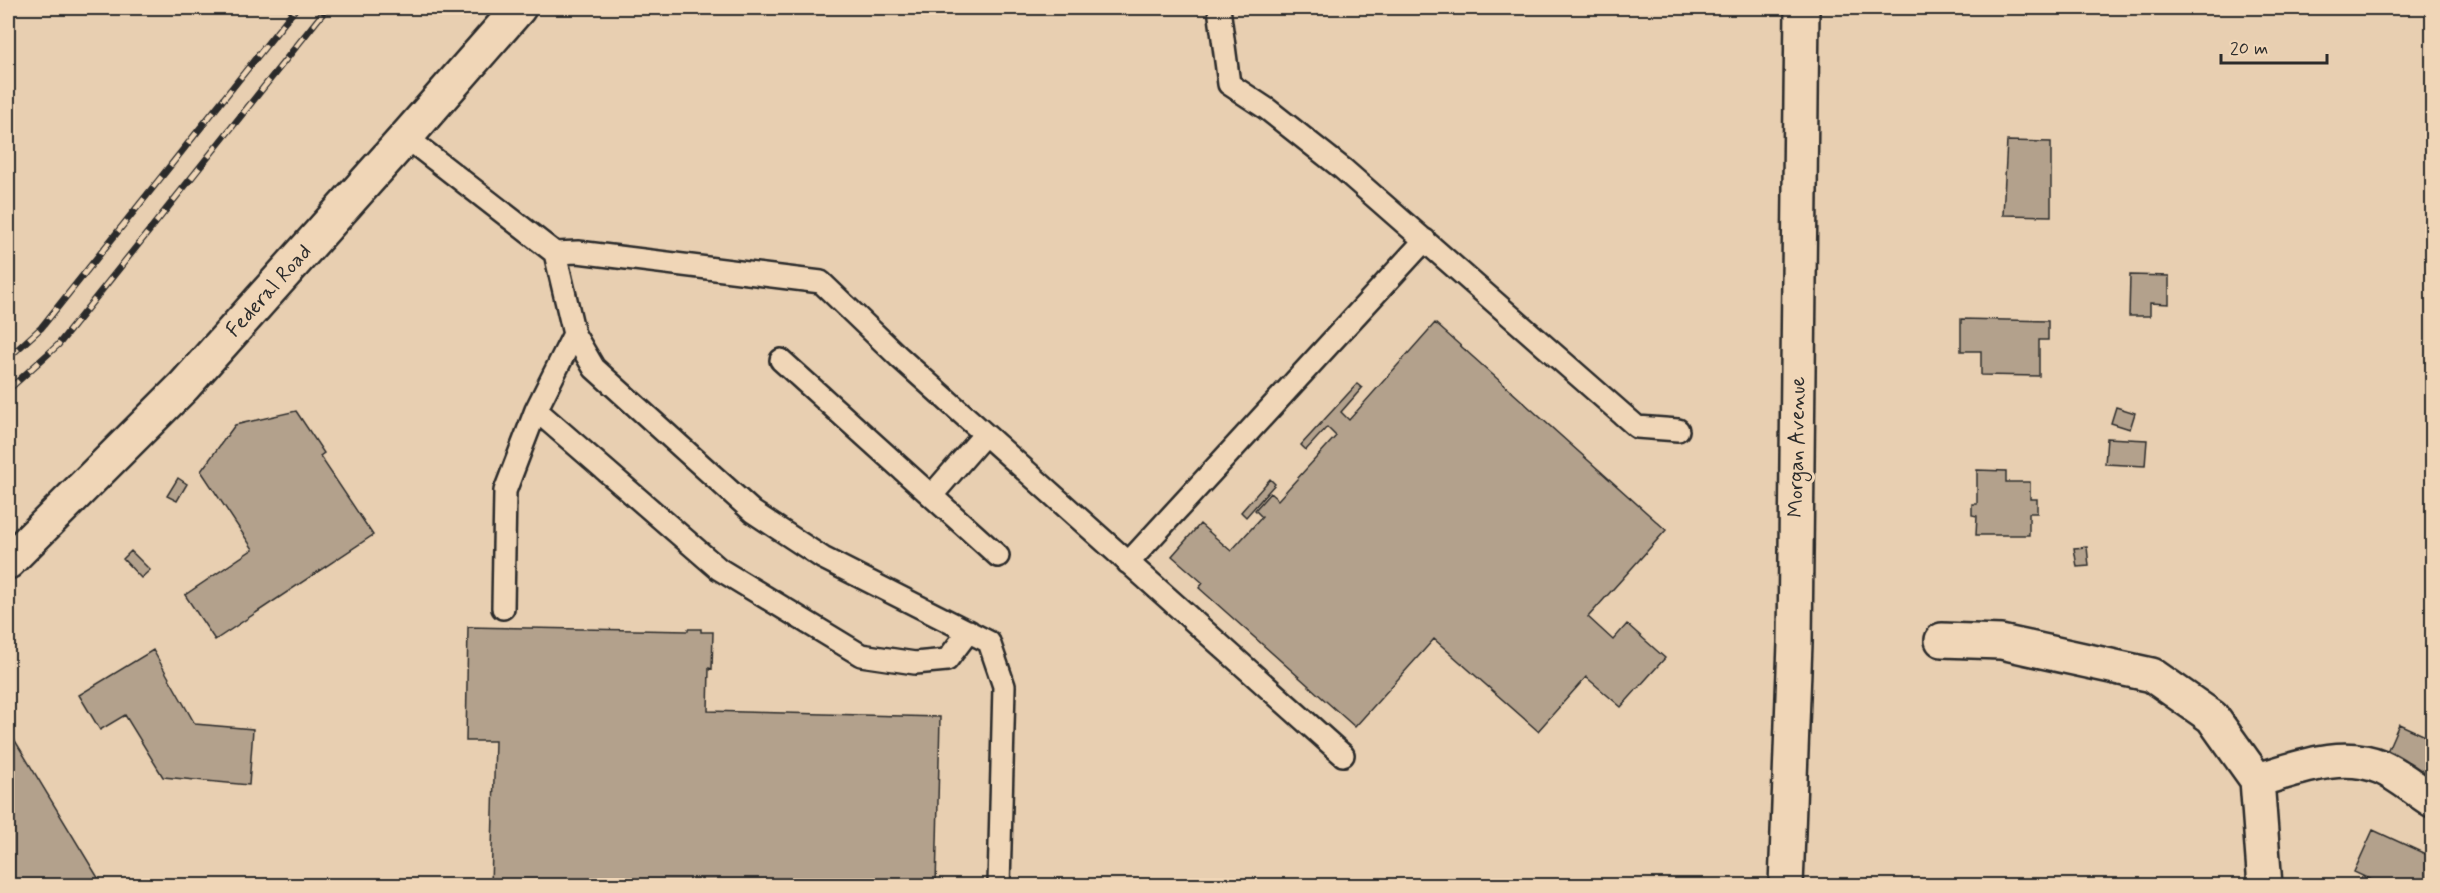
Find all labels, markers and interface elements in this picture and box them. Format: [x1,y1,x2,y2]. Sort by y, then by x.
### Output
scale bar [2221,27,2328,65]
text: 20 m [2230,37,2268,61]
street label: Federal Road [220,239,318,343]
street label: Morgan Avenue [1782,376,1813,518]

